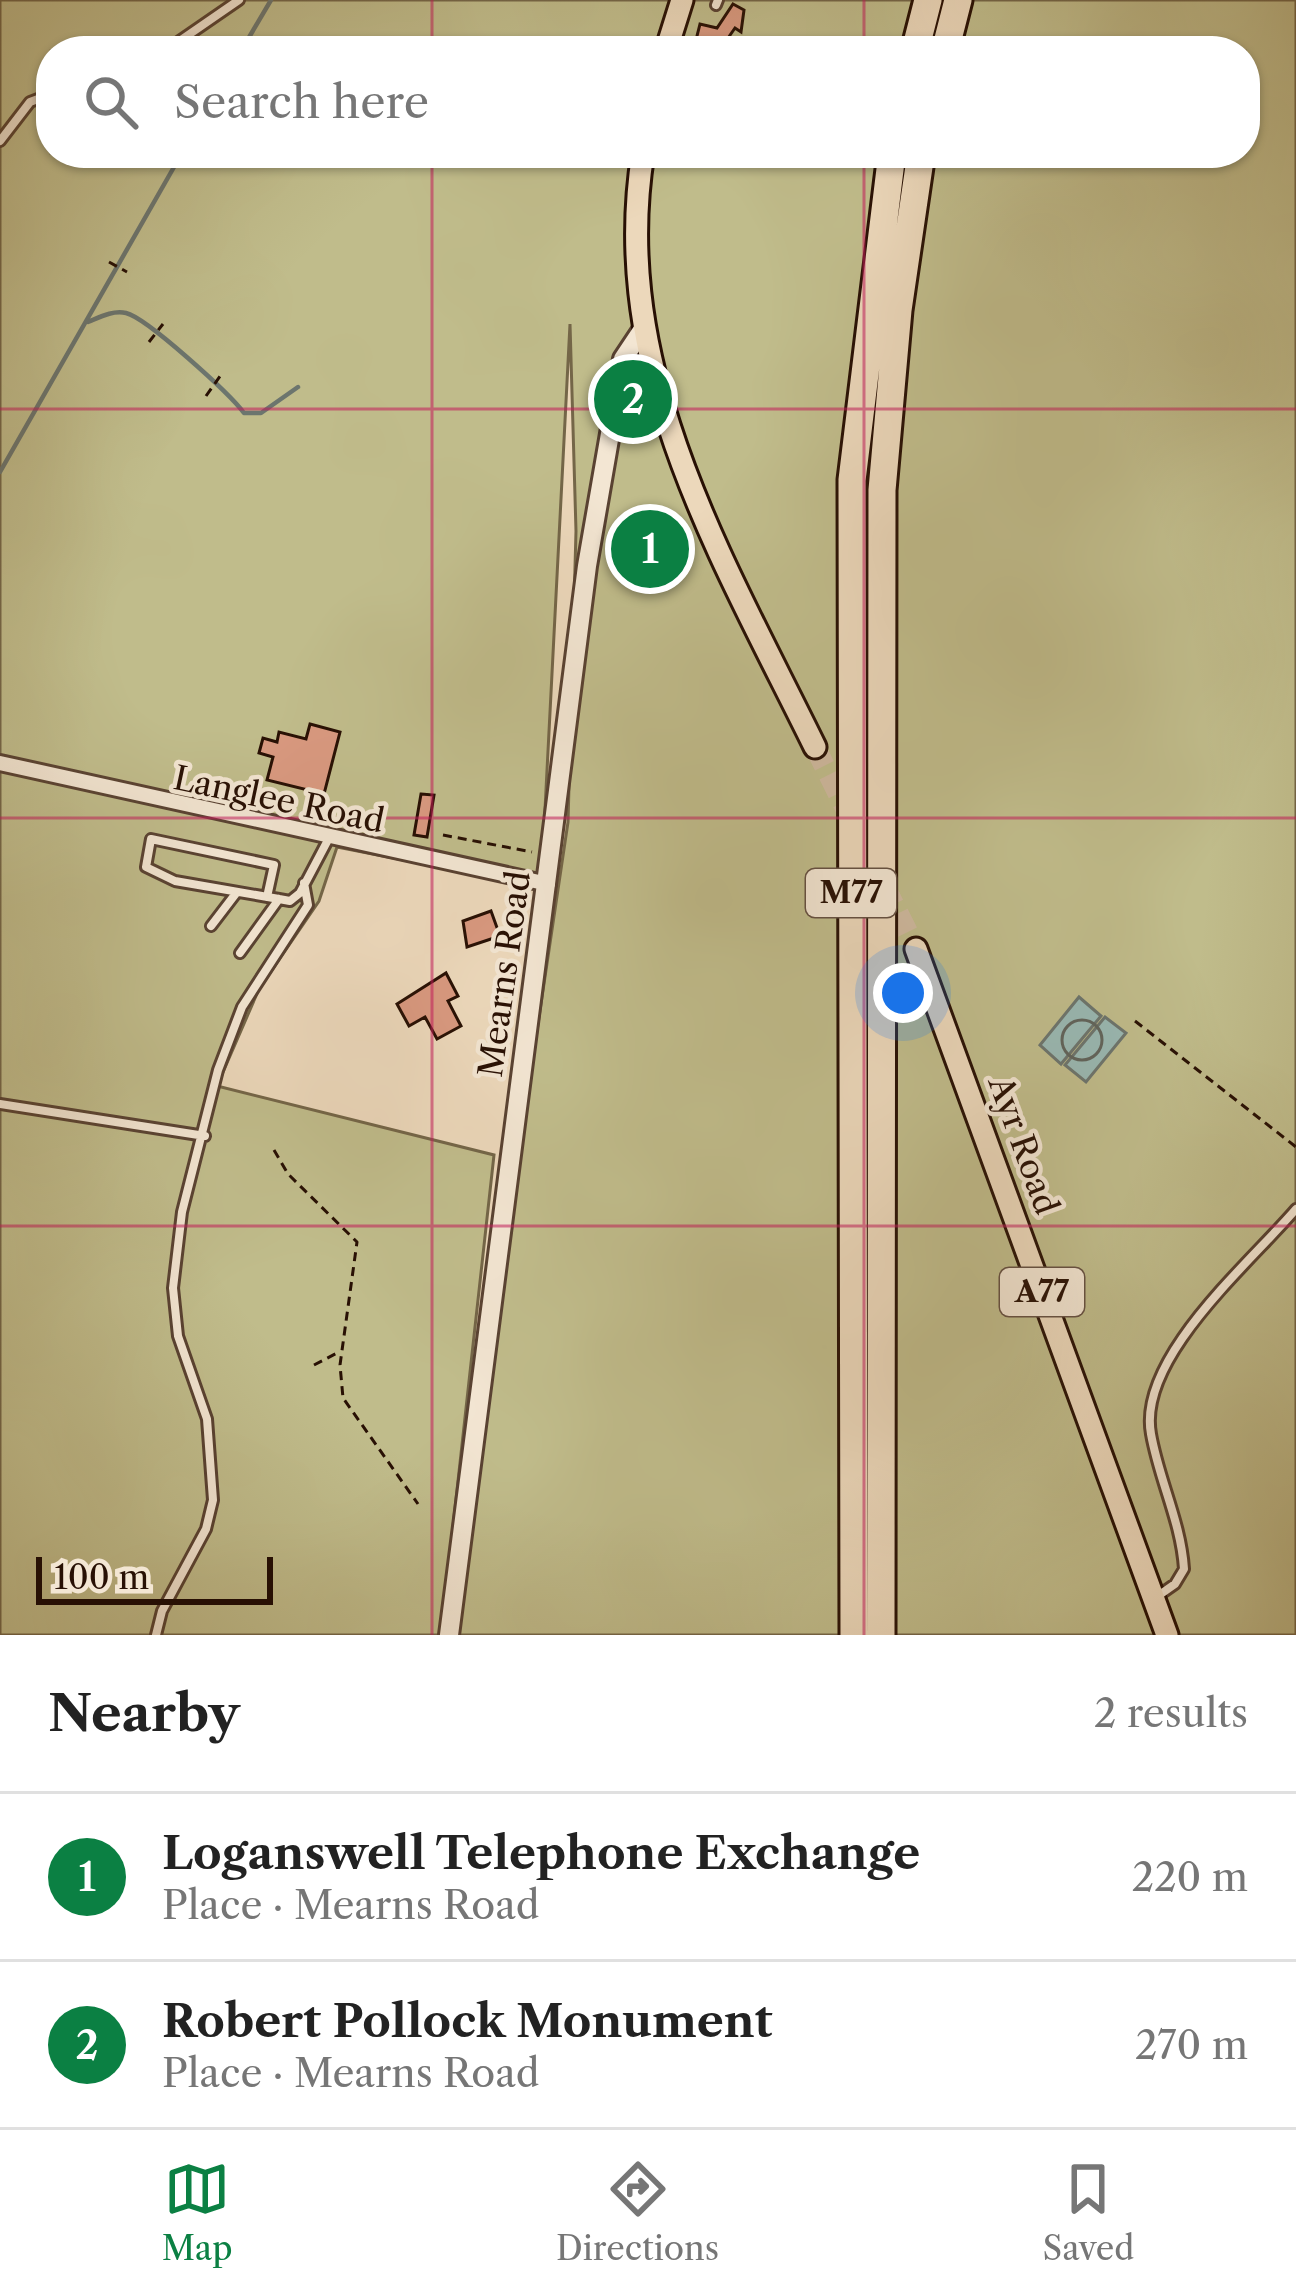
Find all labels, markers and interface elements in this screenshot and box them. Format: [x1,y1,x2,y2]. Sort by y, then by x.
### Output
search box [36,36,1260,168]
icon: search [78,69,144,135]
text: Search here [174,74,429,130]
pin: 2 [594,354,672,444]
pin: 1 [611,504,689,594]
street label: Langlee Road [170,757,388,842]
street label: Mearns Road [470,868,539,1080]
road number: M77 [806,869,896,917]
your location [873,963,933,1023]
street label: Ayr Road [979,1069,1067,1220]
road number: A77 [1000,1268,1084,1316]
scale bar [36,1551,273,1604]
text: 100 m [54,1557,149,1598]
text: Nearby [48,1682,240,1744]
text: 2 results [1094,1689,1248,1737]
text: Loganswell Telephone Exchange [162,1825,920,1881]
text: 1 [78,1853,96,1901]
text: 220 m [1132,1853,1248,1901]
text: Place · Mearns Road [162,1881,540,1929]
text: Robert Pollock Monument [162,1993,773,2049]
text: 2 [75,2021,99,2069]
text: 270 m [1135,2021,1248,2069]
text: Place · Mearns Road [162,2049,540,2097]
tab: Map [162,2156,233,2269]
tab: Directions [556,2156,719,2269]
tab: Saved [1043,2156,1134,2269]

